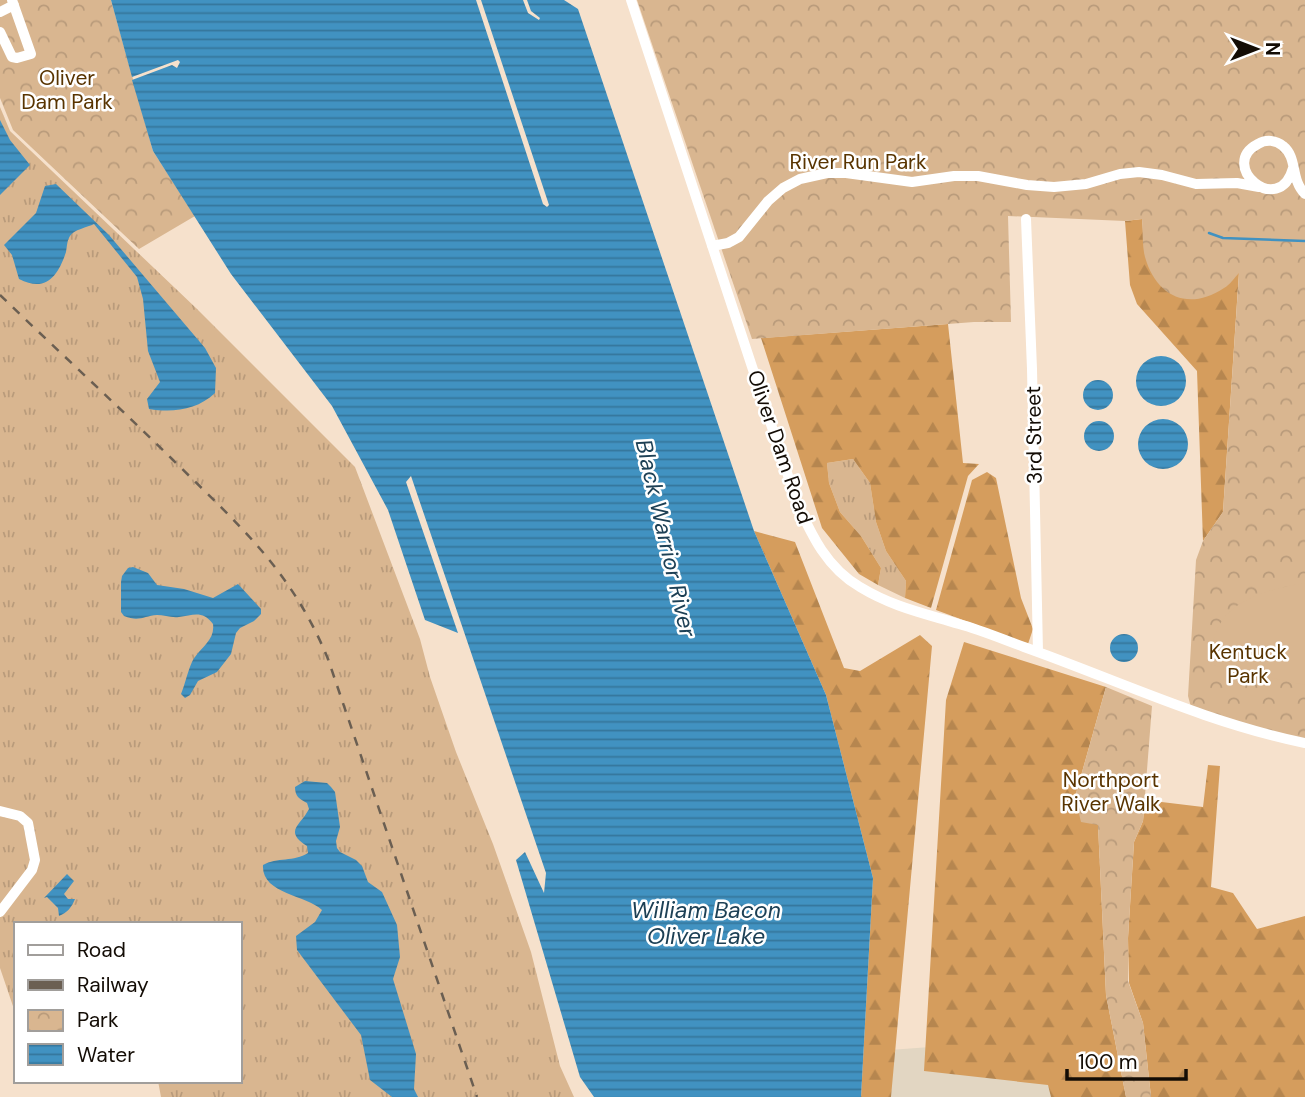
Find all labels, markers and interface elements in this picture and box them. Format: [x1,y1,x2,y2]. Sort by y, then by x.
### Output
north arrow [1221,14,1291,84]
text: N [1260,42,1285,56]
park label: Oliver Dam Park [21,64,113,116]
park label: River Run Park [790,148,927,176]
street label: Oliver Dam Road [741,366,819,528]
street label: 3rd Street [1019,386,1049,484]
water label: Black Warrior River [629,436,704,641]
park label: Kentuck Park [1209,638,1288,690]
park label: Northport River Walk [1061,766,1161,818]
water label: William Bacon Oliver Lake [631,895,781,951]
legend [14,922,242,1083]
text: Road [77,936,126,964]
text: Railway [77,971,149,999]
text: Park [77,1006,119,1034]
scale bar [1067,1038,1186,1082]
text: Water [77,1041,135,1069]
text: 100 m [1078,1048,1138,1076]

